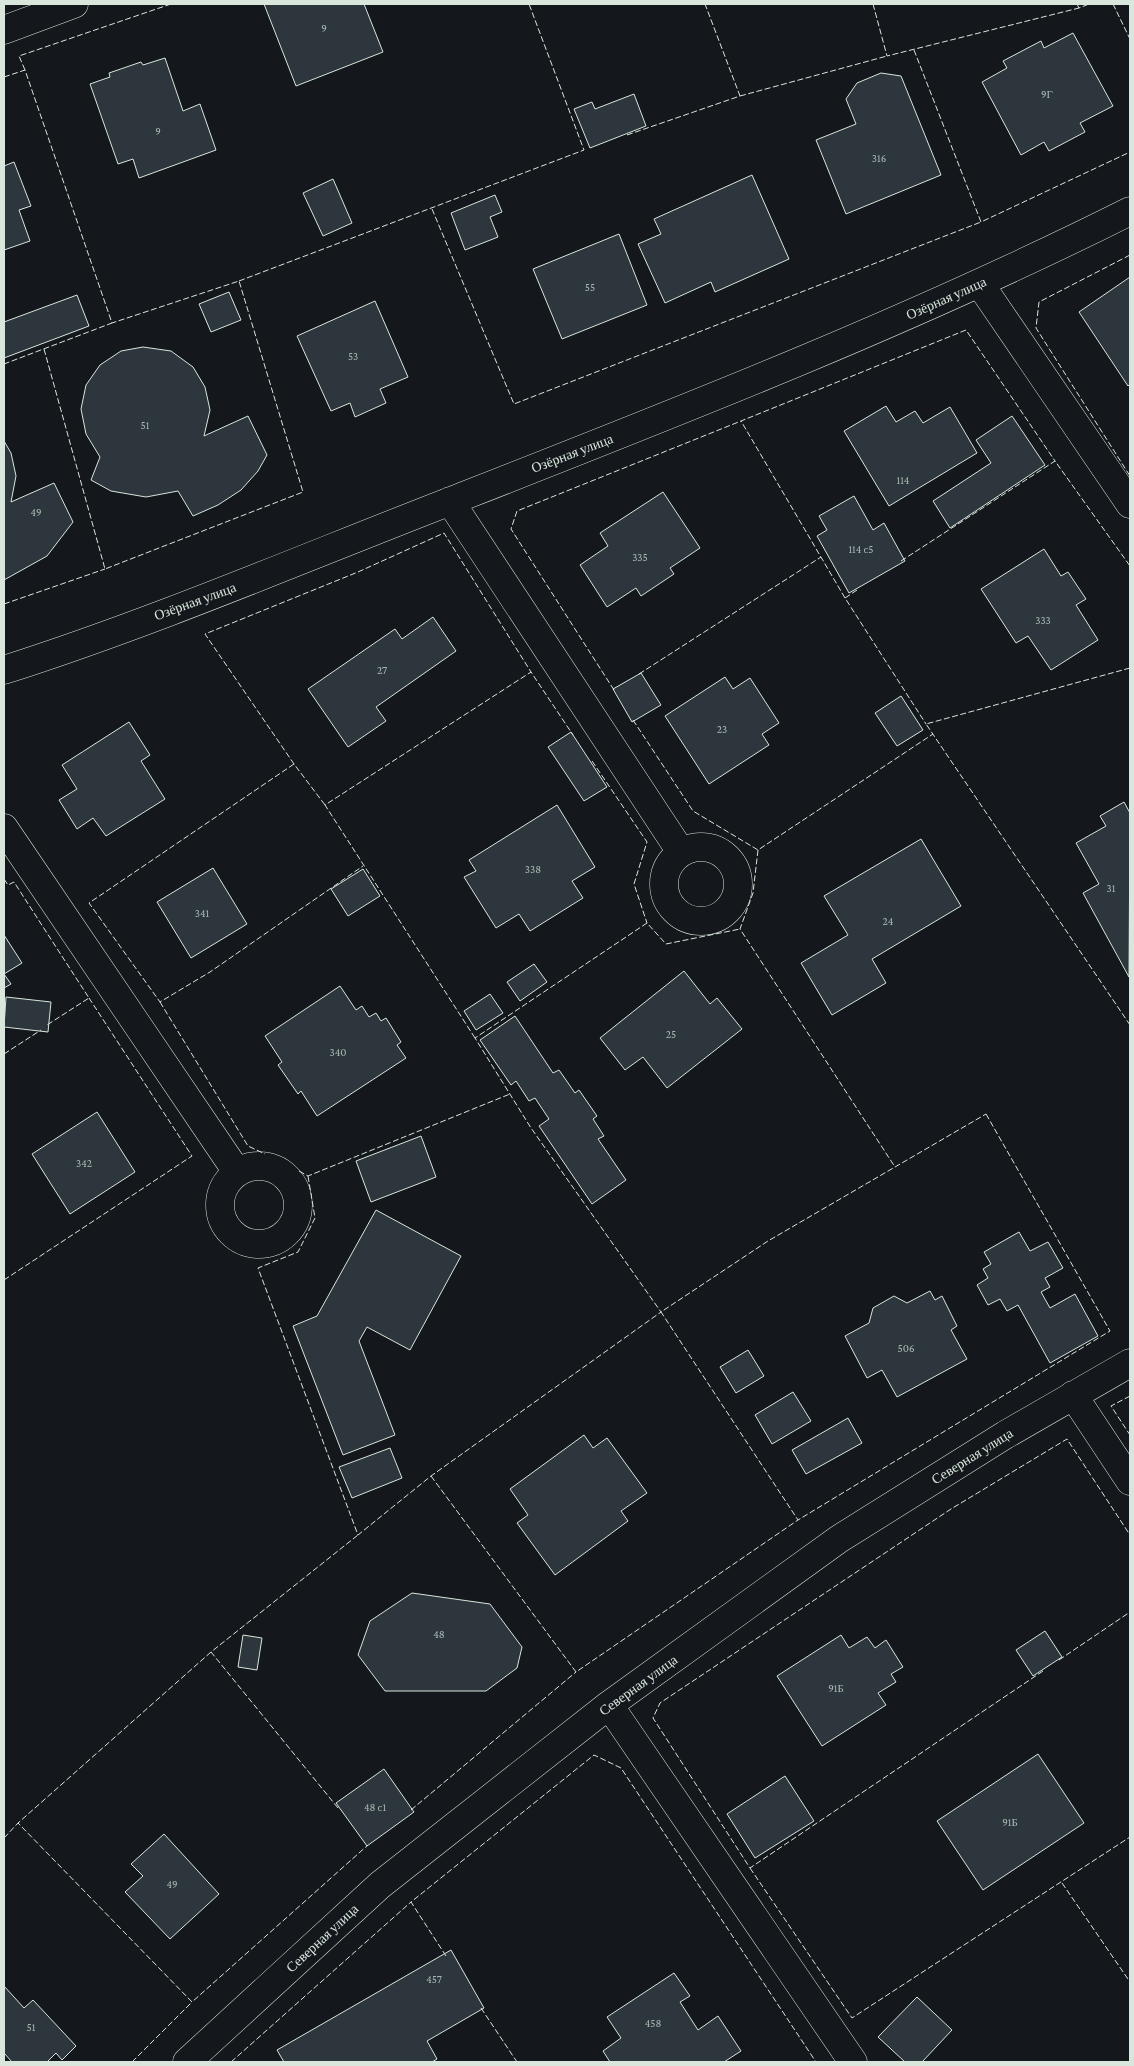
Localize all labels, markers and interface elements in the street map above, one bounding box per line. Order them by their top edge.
house number: 9 [321,22,327,34]
house number: 9Г [1041,88,1053,100]
house number: 9 [155,125,161,137]
house number: 316 [872,152,886,164]
street label: Озёрная улица [903,273,989,323]
house number: 55 [585,281,595,293]
house number: 53 [348,350,358,362]
house number: 51 [141,419,150,431]
street label: Озёрная улица [529,430,616,476]
house number: 114 [897,474,910,486]
house number: 49 [30,506,42,518]
house number: 114 с5 [848,543,874,555]
house number: 335 [632,551,648,563]
street label: Озёрная улица [152,578,239,623]
house number: 333 [1035,614,1051,626]
house number: 27 [377,664,387,676]
house number: 23 [717,723,727,735]
house number: 338 [525,863,541,875]
house number: 31 [1107,882,1116,894]
house number: 341 [195,907,210,919]
house number: 24 [883,915,894,927]
house number: 25 [666,1028,676,1040]
house number: 340 [329,1046,347,1058]
house number: 342 [76,1157,92,1169]
house number: 506 [898,1342,915,1354]
street label: Северная улица [928,1424,1016,1487]
house number: 48 [433,1628,445,1640]
street label: Северная улица [596,1651,681,1719]
house number: 91Б [828,1682,844,1694]
house number: 48 с1 [364,1801,386,1813]
house number: 91Б [1002,1816,1018,1828]
house number: 49 [166,1878,178,1890]
street label: Северная улица [283,1900,362,1975]
house number: 457 [426,1973,442,1985]
house number: 458 [645,2017,661,2029]
house number: 51 [27,2021,36,2033]

